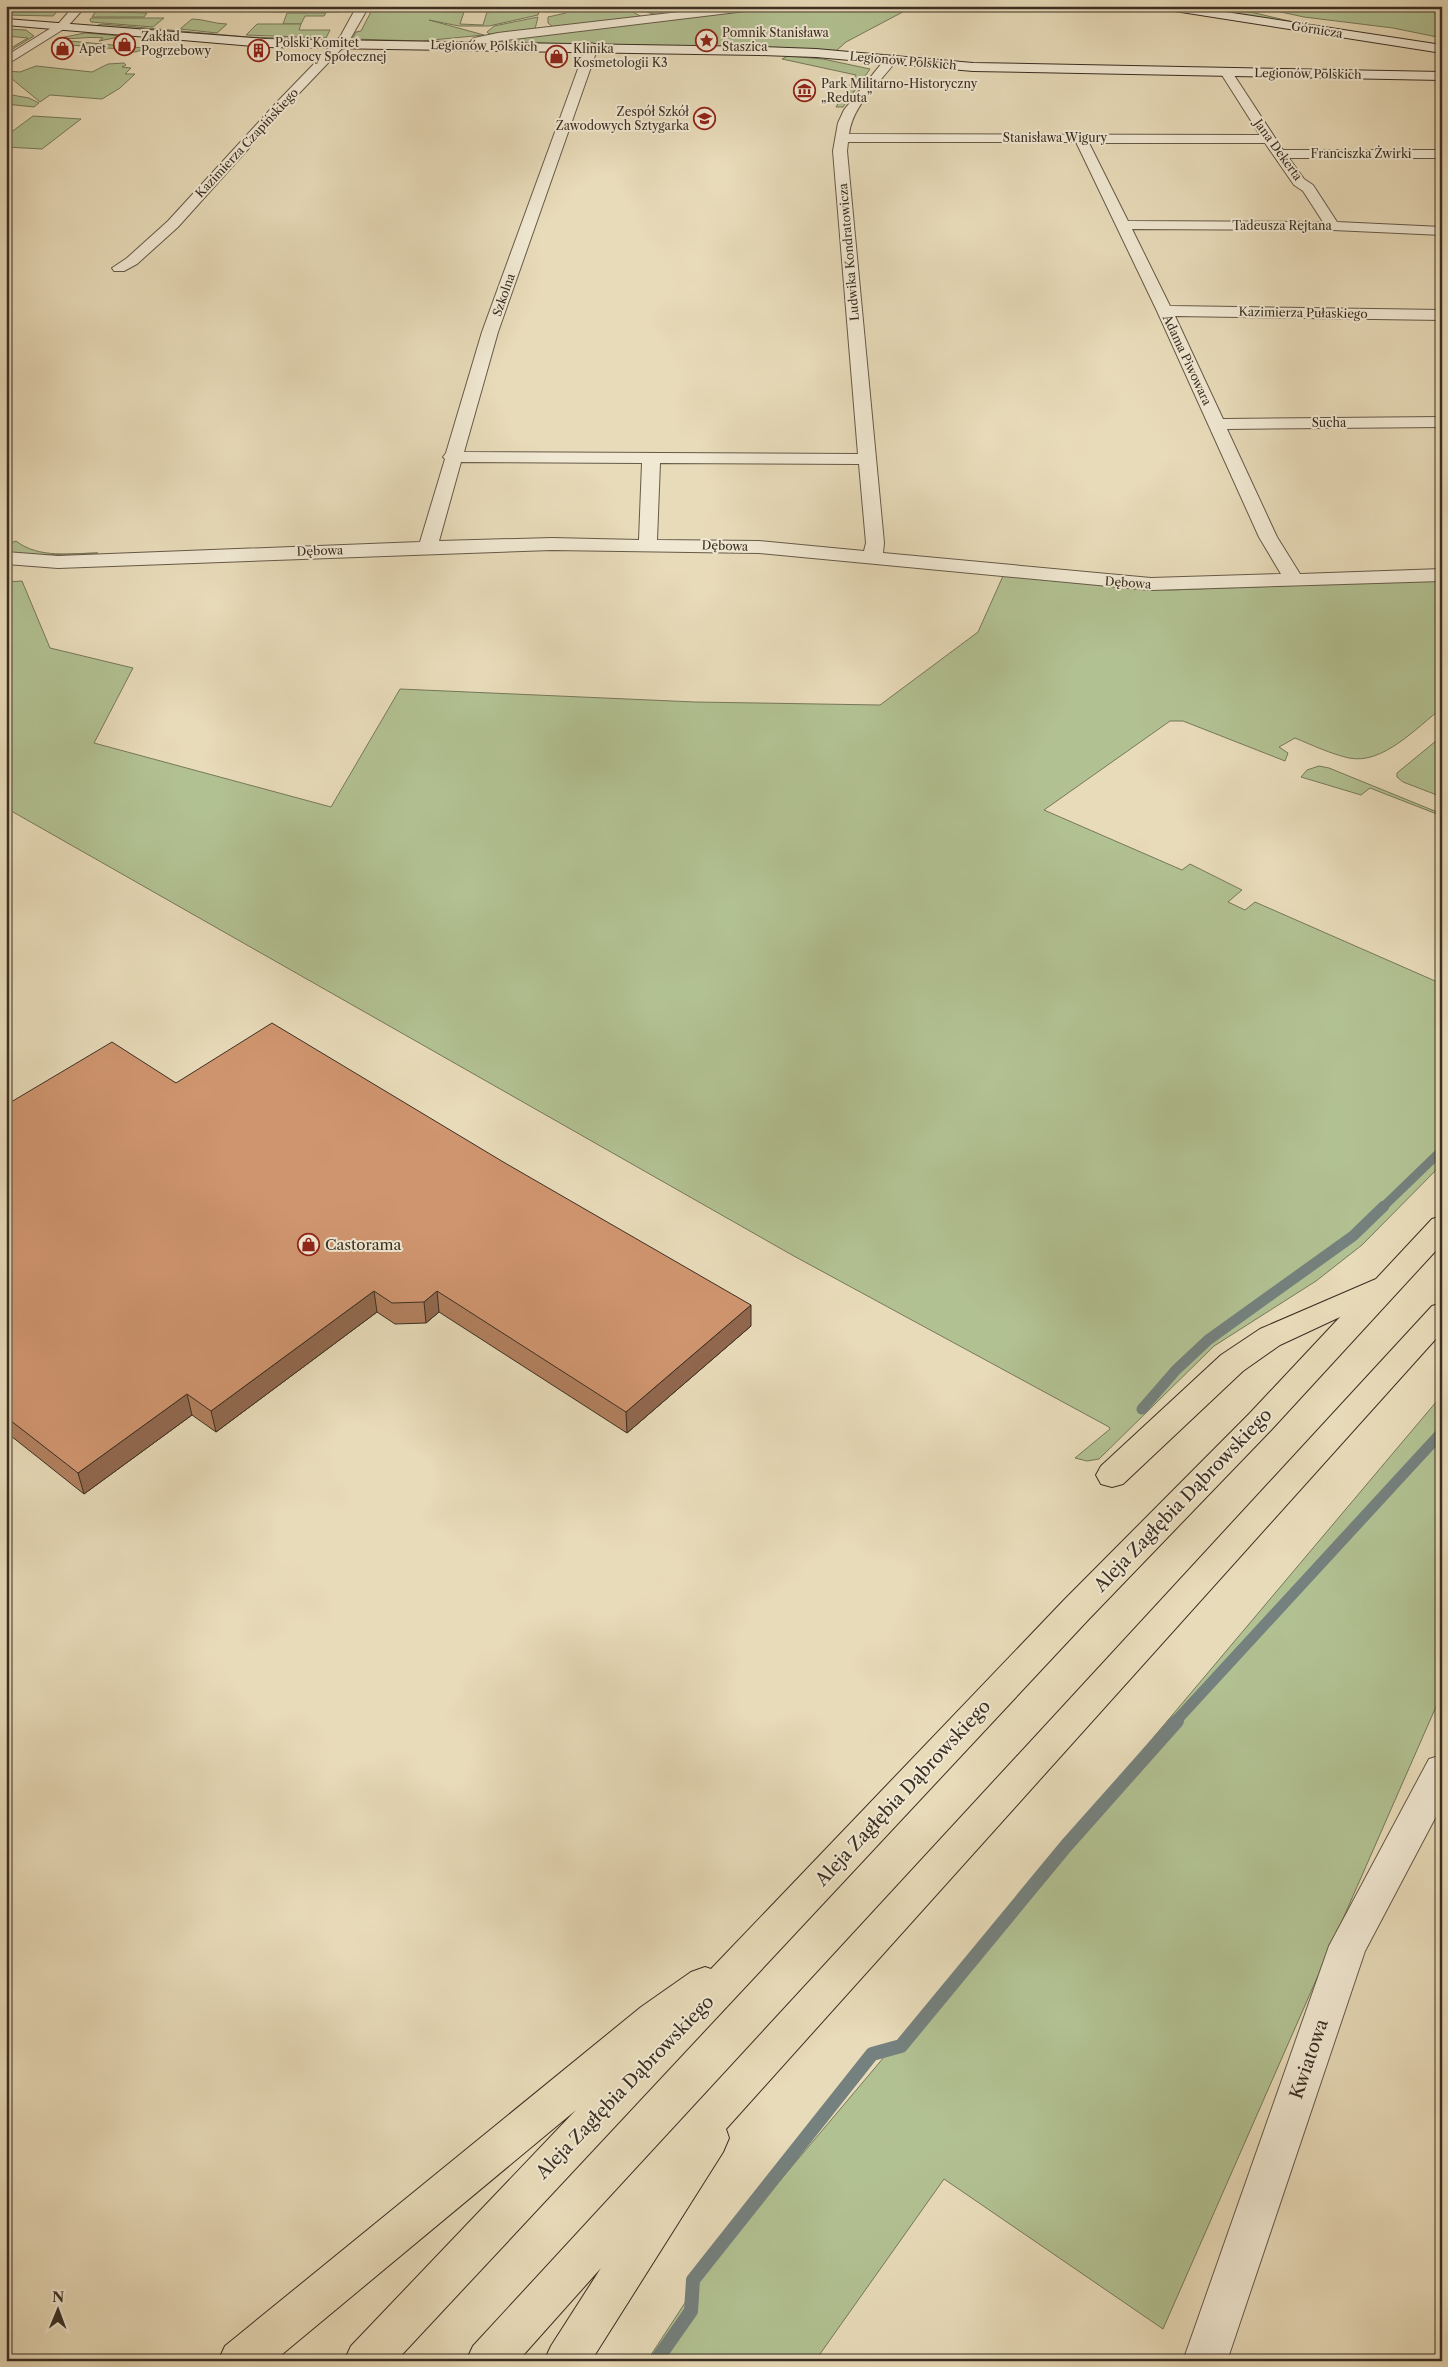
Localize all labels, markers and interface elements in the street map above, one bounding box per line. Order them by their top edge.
street label: Górnicza [1290,18,1345,41]
place label: Pomnik Stanisława Staszica [722,25,830,54]
place icon: Pomnik Stanisława Staszica [694,28,718,52]
place label: Zakład Pogrzebowy [141,29,211,58]
shop icon: Zakład Pogrzebowy [113,32,137,56]
place label: Polski Komitet Pomocy Społecznej [275,35,387,64]
shop icon: Apet [51,37,75,61]
street label: Legionów Polskich [430,37,538,54]
building icon: Polski Komitet Pomocy Społecznej [247,38,271,62]
place label: Apet [78,41,107,56]
place label: Klinika Kosmetologii K3 [573,41,668,70]
shop icon: Klinika Kosmetologii K3 [545,44,569,68]
street label: Legionów Polskich [849,48,958,73]
street label: Legionów Polskich [1254,65,1362,82]
place label: Park Militarno-Historyczny „Reduta” [821,76,978,105]
museum icon: Park Militarno-Historyczny „Reduta” [793,79,817,103]
street label: Kazimierza Czapińskiego [192,85,301,200]
place label: Zespół Szkół Zawodowych Sztygarka [556,104,690,133]
school or university icon: Zespół Szkół Zawodowych Sztygarka [693,107,717,131]
street label: Jana Dekerta [1250,114,1306,184]
street label: Stanisława Wigury [1003,130,1108,145]
street label: Franciszka Żwirki [1311,145,1412,161]
street label: Ludwika Kondratowicza [835,182,862,322]
street label: Tadeusza Rejtana [1232,218,1332,233]
street label: Szkolna [489,271,518,318]
street label: Kazimierza Pułaskiego [1238,304,1368,321]
street label: Adama Piwowara [1159,311,1215,408]
street label: Sucha [1312,415,1347,430]
street label: Dębowa [701,537,749,554]
street label: Dębowa [296,542,344,559]
street label: Dębowa [1104,573,1152,592]
shop icon: Castorama [297,1233,321,1257]
place label: Castorama [325,1235,402,1254]
street label: Aleja Zagłębia Dąbrowskiego [1089,1404,1277,1597]
street label: Aleja Zagłębia Dąbrowskiego [810,1695,995,1891]
street label: Aleja Zagłębia Dąbrowskiego [531,1991,719,2184]
street label: Kwiatowa [1285,2016,1333,2102]
north arrow [32,2284,82,2334]
text: N [52,2288,64,2306]

